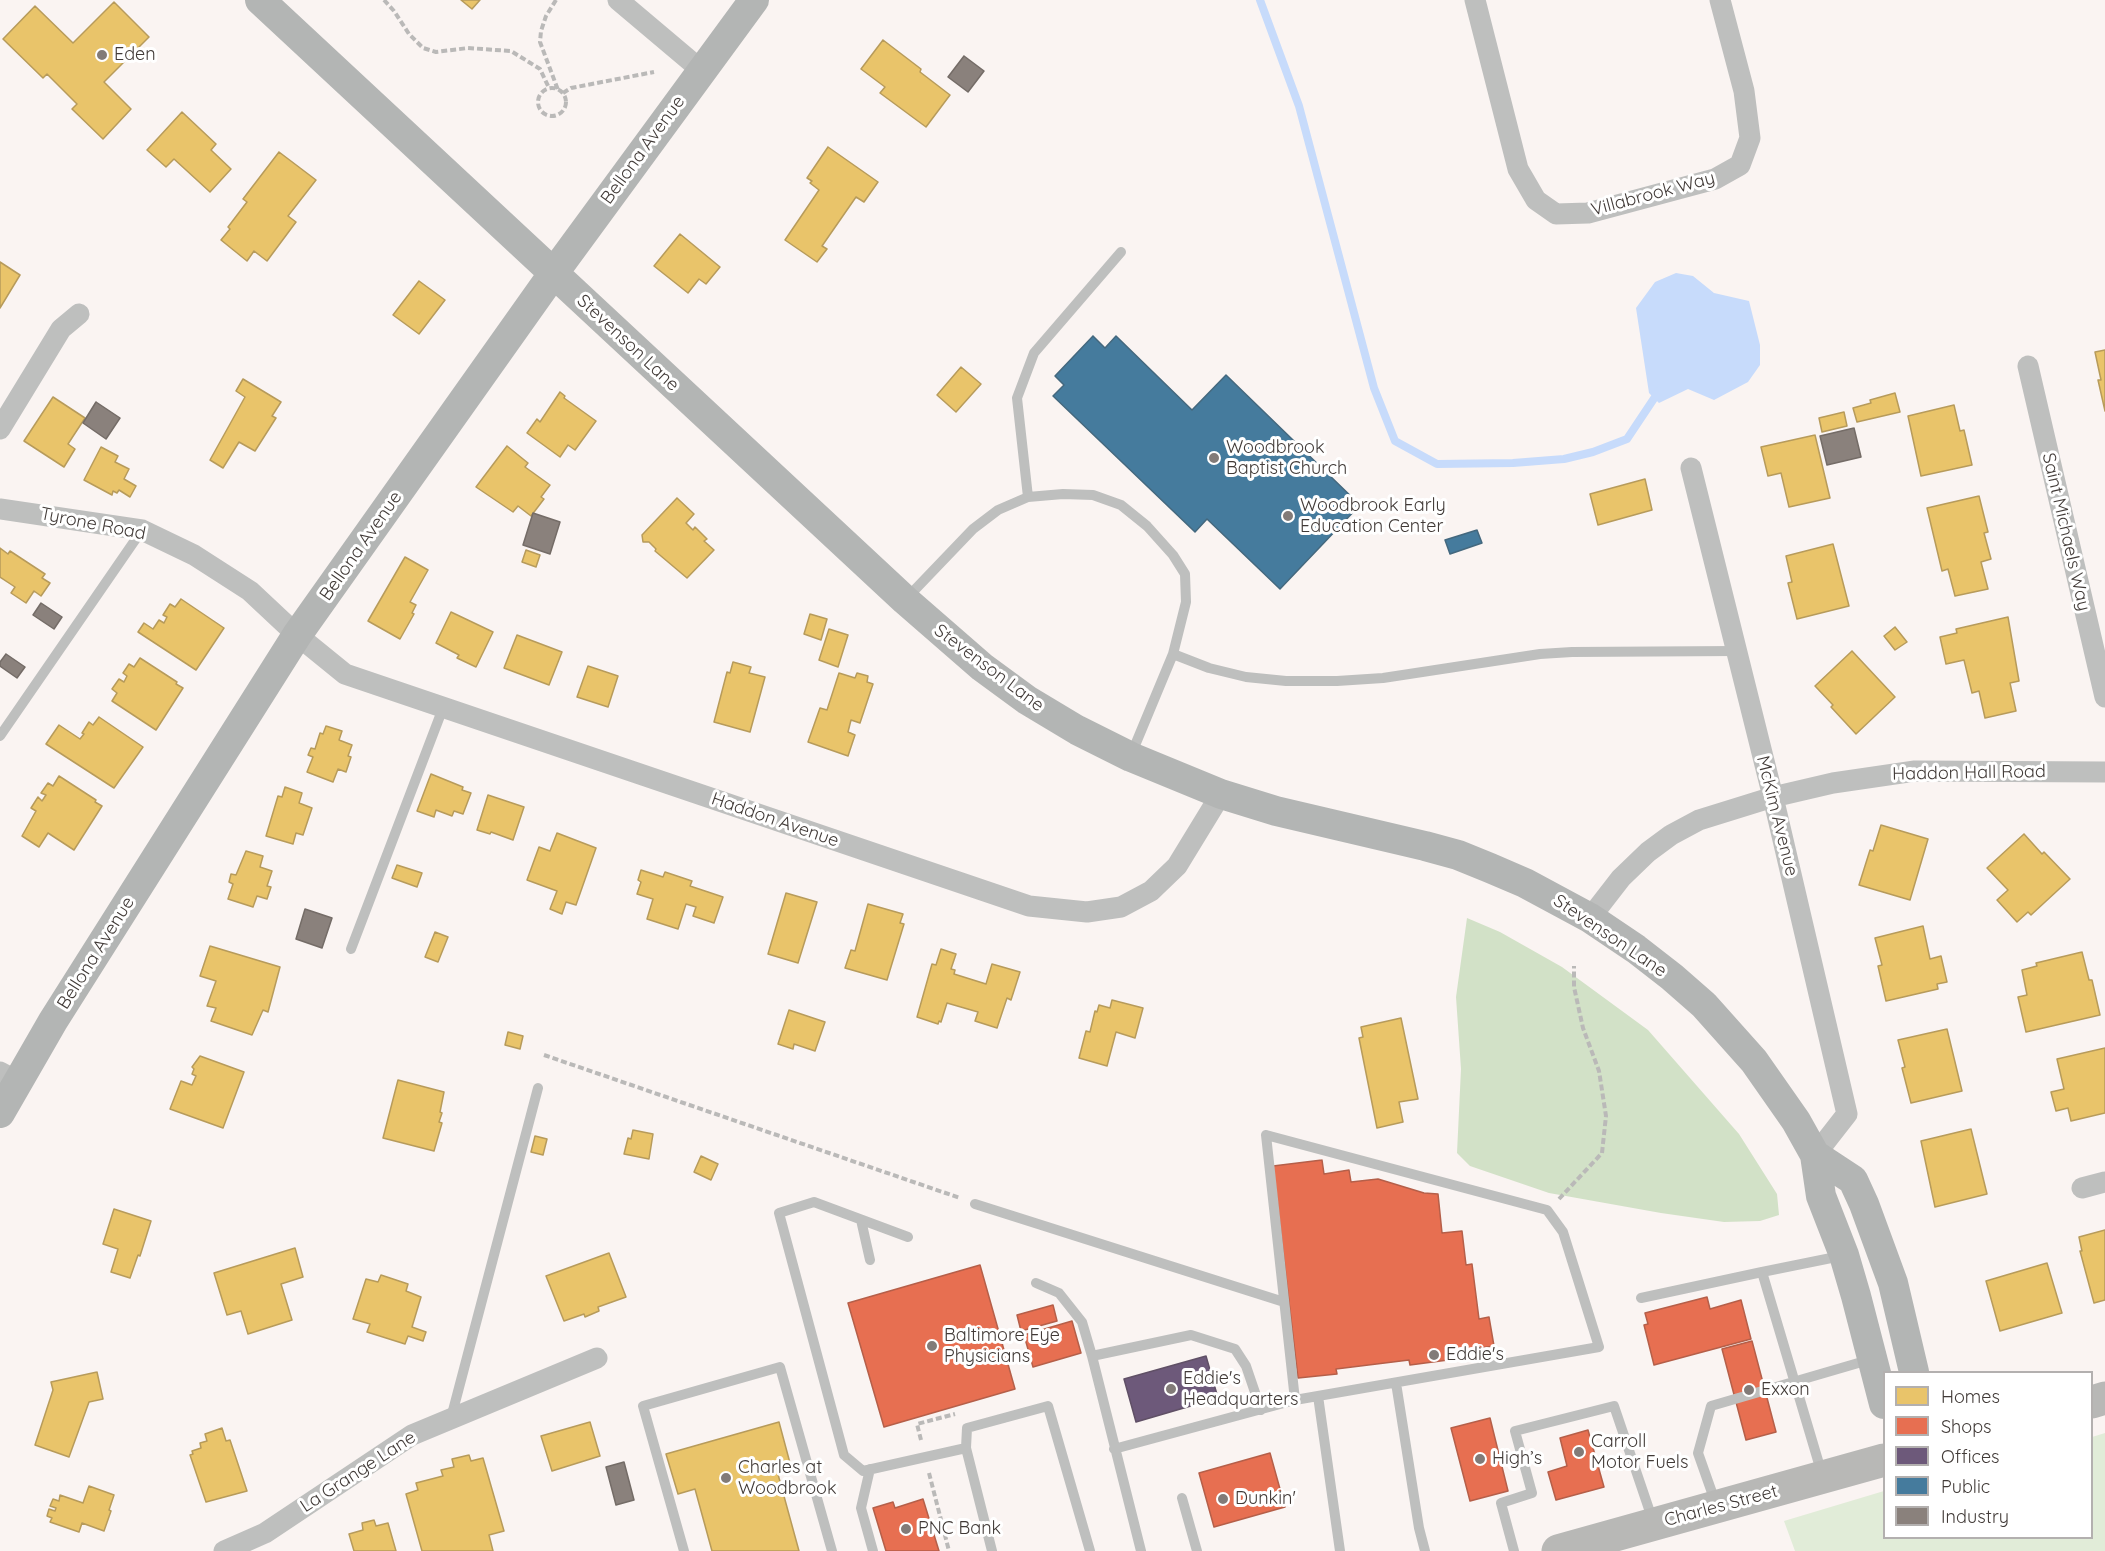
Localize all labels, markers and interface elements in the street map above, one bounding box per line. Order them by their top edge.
place label: Eden [114,44,156,66]
marker: Eden [95,48,109,62]
street label: Bellona Avenue [596,92,690,208]
street label: Villabrook Way [1589,167,1717,221]
street label: Stevenson Lane [572,290,684,396]
place label: Woodbrook Baptist Church [1226,437,1347,480]
marker: Woodbrook Baptist Church [1207,451,1221,465]
street label: Saint Michaels Way [2037,451,2095,613]
street label: Bellona Avenue [315,487,407,605]
place label: Woodbrook Early Education Center [1300,495,1446,538]
street label: Tyrone Road [38,503,148,545]
marker: Woodbrook Early Education Center [1281,509,1295,523]
street label: Stevenson Lane [930,620,1048,716]
street label: McKim Avenue [1752,754,1802,878]
street label: Haddon Hall Road [1892,761,2046,785]
street label: Haddon Avenue [708,788,842,852]
street label: Stevenson Lane [1549,890,1671,982]
street label: Bellona Avenue [53,893,139,1013]
place label: Baltimore Eye Physicians [944,1325,1060,1368]
marker: Baltimore Eye Physicians [925,1339,939,1353]
place label: Eddie's [1446,1344,1504,1366]
marker: Eddie's [1427,1348,1441,1362]
place label: Eddie's Headquarters [1183,1368,1299,1410]
legend [1883,1371,2093,1539]
place label: Exxon [1761,1379,1810,1401]
marker: Eddie's Headquarters [1164,1382,1178,1396]
marker: Exxon [1742,1383,1756,1397]
text: Homes [1941,1385,2000,1408]
text: Shops [1941,1415,1992,1438]
street label: La Grange Lane [296,1427,420,1517]
place label: Carroll Motor Fuels [1591,1431,1688,1474]
marker: Carroll Motor Fuels [1572,1445,1586,1459]
text: Offices [1941,1445,2000,1468]
place label: High’s [1492,1448,1542,1470]
marker: High’s [1473,1452,1487,1466]
place label: Charles at Woodbrook [738,1457,837,1500]
marker: Charles at Woodbrook [719,1471,733,1485]
text: Public [1941,1475,1990,1498]
street label: Charles Street [1662,1480,1780,1532]
place label: Dunkin' [1235,1488,1296,1510]
marker: Dunkin' [1216,1492,1230,1506]
text: Industry [1941,1505,2009,1528]
place label: PNC Bank [918,1518,1001,1540]
marker: PNC Bank [899,1522,913,1536]

